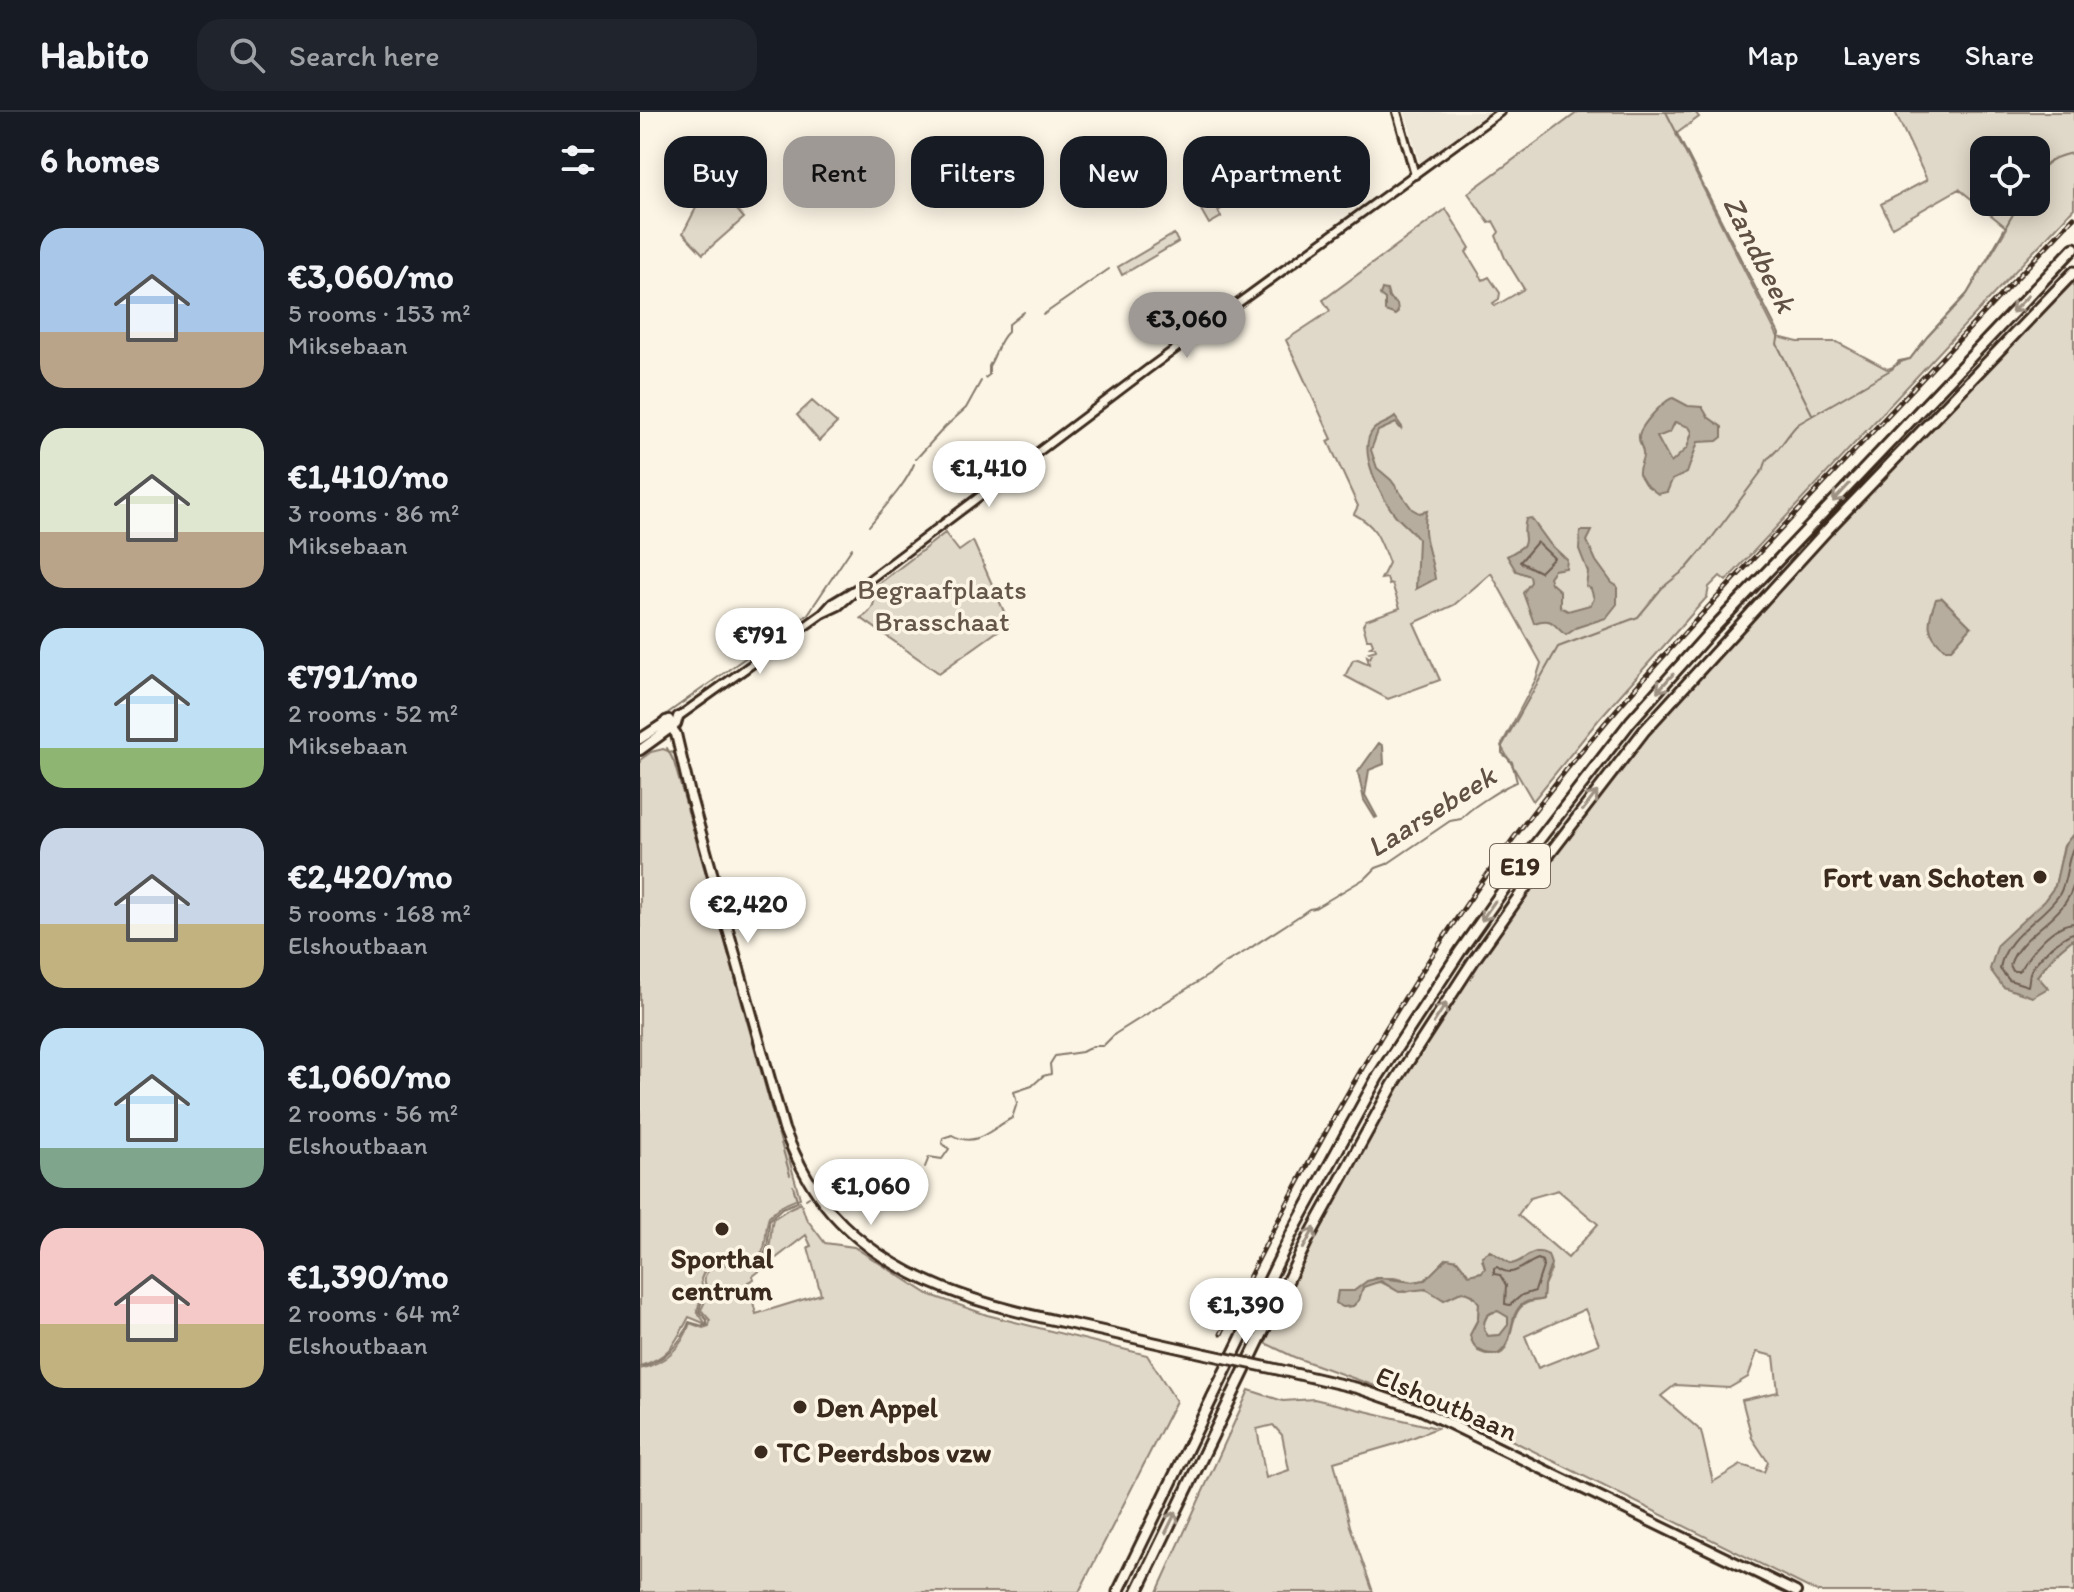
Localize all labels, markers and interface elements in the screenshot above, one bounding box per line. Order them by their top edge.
search box [197,19,757,91]
text: Habito [40,32,149,78]
icon: search [225,33,269,77]
text: Search here [289,37,440,74]
text: Map [1747,38,1799,72]
text: Layers [1843,38,1921,72]
text: Share [1965,38,2034,72]
chip: Buy [664,136,767,208]
chip: Rent [783,136,895,208]
chip: Filters [911,136,1044,208]
chip: New [1060,136,1167,208]
chip: Apartment [1183,136,1370,208]
map controls [1970,136,2050,216]
button: locate [1970,136,2050,216]
icon: filters [556,138,600,182]
text: 6 homes [40,140,160,181]
water label: Zandbeek [1715,190,1806,320]
text: €3,060/mo [288,256,454,297]
icon: home [104,260,200,356]
pin: €3,060 [1122,292,1252,360]
one-way arrow [2011,294,2030,314]
text: 5 rooms · 153 m² [288,297,471,329]
text: €3,060 [1147,302,1227,334]
text: Miksebaan [288,329,408,361]
pin: €1,410 [924,441,1054,509]
text: €1,410 [951,451,1027,483]
text: €1,410/mo [288,456,449,497]
icon: home [104,460,200,556]
one-way arrow [1832,483,1851,503]
text: 3 rooms · 86 m² [288,497,459,529]
text: Miksebaan [288,529,408,561]
park label: Begraafplaats Brasschaat [857,572,1027,638]
pin: €791 [713,608,807,676]
text: €791 [733,618,787,650]
text: €791/mo [288,656,418,697]
icon: home [104,660,200,756]
one-way arrow [1656,673,1674,693]
text: 2 rooms · 52 m² [288,697,458,729]
text: Miksebaan [288,729,408,761]
water label: Laarsebeek [1360,756,1504,865]
one-way arrow [1581,791,1599,812]
road number: E19 [1490,844,1550,888]
text: €2,420/mo [288,856,453,897]
icon: home [104,860,200,956]
place label: Fort van Schoten [1823,860,2024,894]
marker: Fort van Schoten [2031,868,2049,886]
pin: €2,420 [683,877,813,945]
text: €2,420 [708,887,788,919]
text: 5 rooms · 168 m² [288,897,471,929]
one-way arrow [1480,900,1497,921]
text: Elshoutbaan [288,929,428,961]
one-way arrow [1432,1002,1448,1025]
text: €1,060/mo [288,1056,451,1097]
icon: home [104,1060,200,1156]
text: 2 rooms · 56 m² [288,1097,458,1129]
text: Elshoutbaan [288,1129,428,1161]
pin: €1,060 [806,1159,936,1227]
text: €1,060 [832,1169,910,1201]
marker: Sporthal centrum [713,1220,731,1238]
one-way arrow [1302,1226,1318,1250]
place label: Sporthal centrum [671,1241,773,1307]
text: €1,390/mo [288,1256,449,1297]
icon: home [104,1260,200,1356]
pin: €1,390 [1181,1278,1311,1346]
text: €1,390 [1208,1288,1284,1320]
text: 2 rooms · 64 m² [288,1297,460,1329]
text: Elshoutbaan [288,1329,428,1361]
street label: Elshoutbaan [1371,1358,1523,1448]
place label: Den Appel [816,1390,938,1424]
marker: Den Appel [791,1398,809,1416]
place label: TC Peerdsbos vzw [776,1435,991,1469]
marker: TC Peerdsbos vzw [752,1443,770,1461]
one-way arrow [1164,1510,1179,1534]

